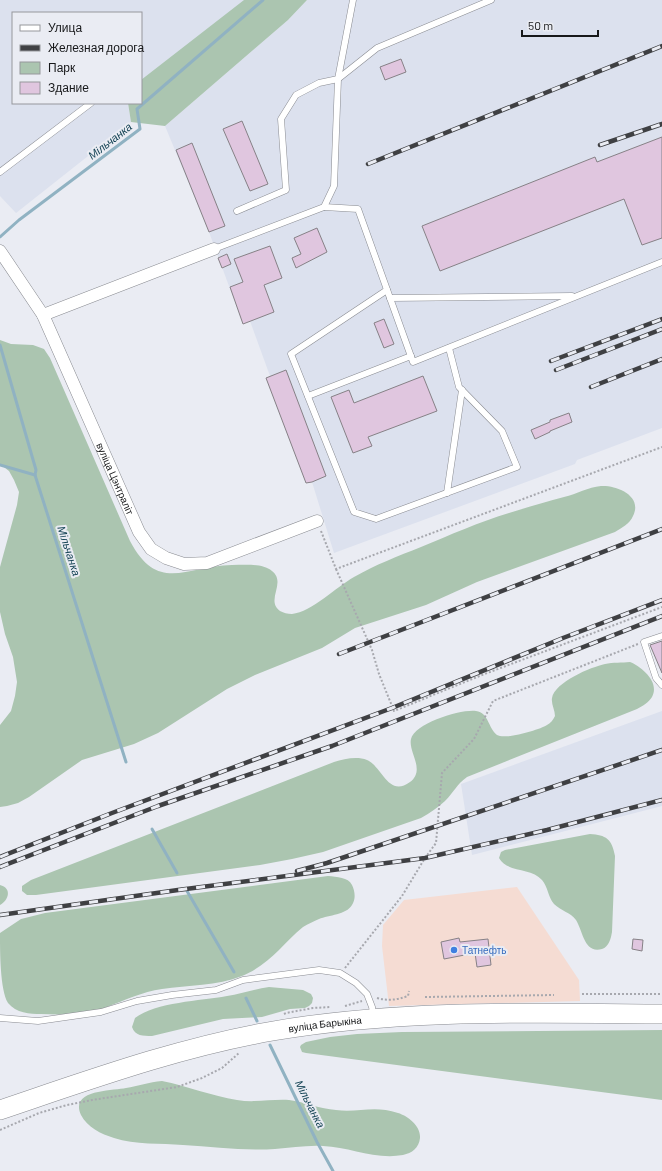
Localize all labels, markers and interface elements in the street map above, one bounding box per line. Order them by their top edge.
legend [12,12,142,104]
scale bar [522,12,598,38]
text: 50 m [528,18,553,32]
text: Улица [48,20,82,35]
text: Железная дорога [48,40,144,55]
text: Парк [48,60,76,75]
text: Здание [48,80,89,95]
water label: Мільчанка [85,120,134,162]
street label: вуліца Цэнтраліт [94,441,137,517]
water label: Мільчанка [55,524,84,577]
place label: Татнефть [462,944,506,956]
marker: Татнефть [449,945,459,955]
street label: вуліца Барыкіна [287,1014,363,1034]
water label: Мільчанка [293,1078,328,1130]

